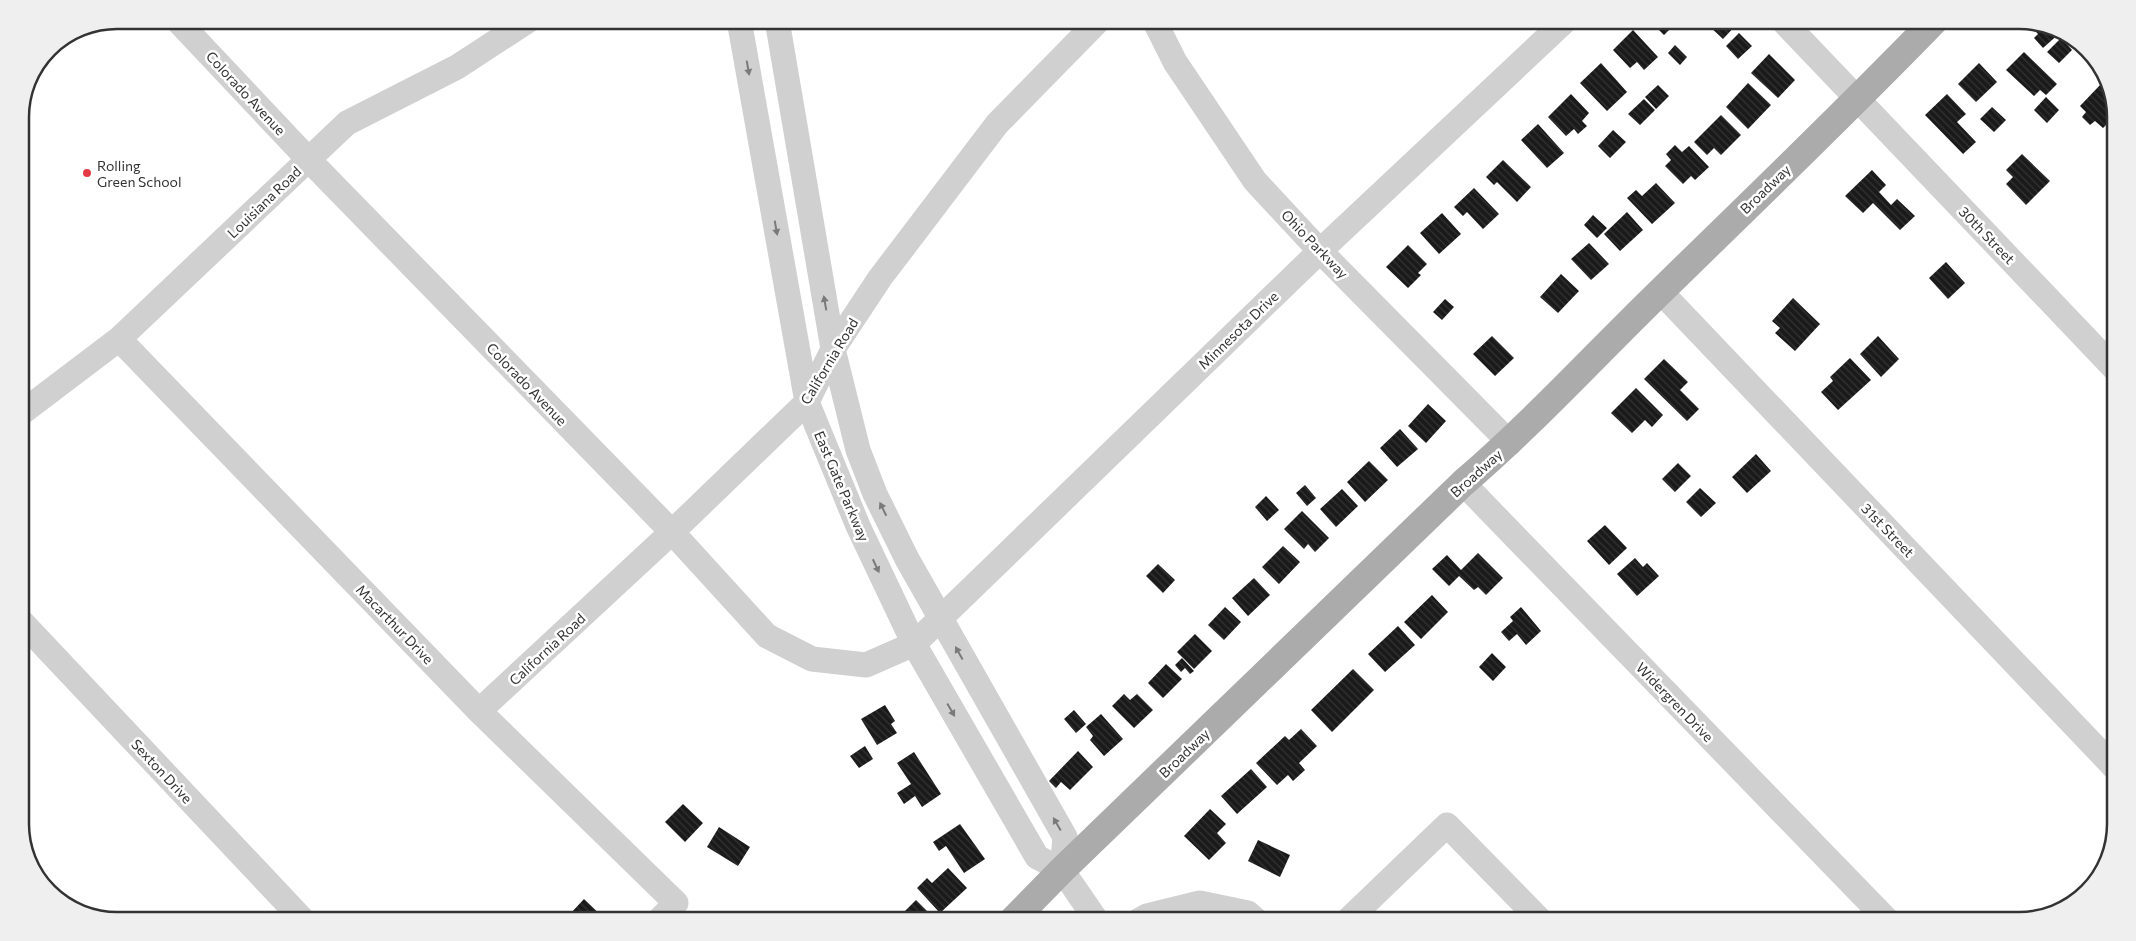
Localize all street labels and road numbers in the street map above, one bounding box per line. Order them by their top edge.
street label: Colorado Avenue [203,48,289,138]
street label: Broadway [1736,161,1794,217]
street label: Louisiana Road [224,163,304,241]
street label: 30th Street [1955,203,2019,267]
street label: Ohio Parkway [1278,206,1352,282]
street label: Minnesota Drive [1194,288,1282,372]
street label: California Road [797,315,861,407]
street label: Colorado Avenue [483,339,571,429]
street label: East Gate Parkway [811,428,873,544]
street label: Broadway [1447,445,1505,501]
street label: 31st Street [1858,500,1918,561]
street label: Macarthur Drive [353,581,437,667]
street label: California Road [506,610,588,688]
street label: Widergren Drive [1633,659,1717,745]
street label: Broadway [1155,725,1213,781]
street label: Sexton Drive [128,735,196,807]

